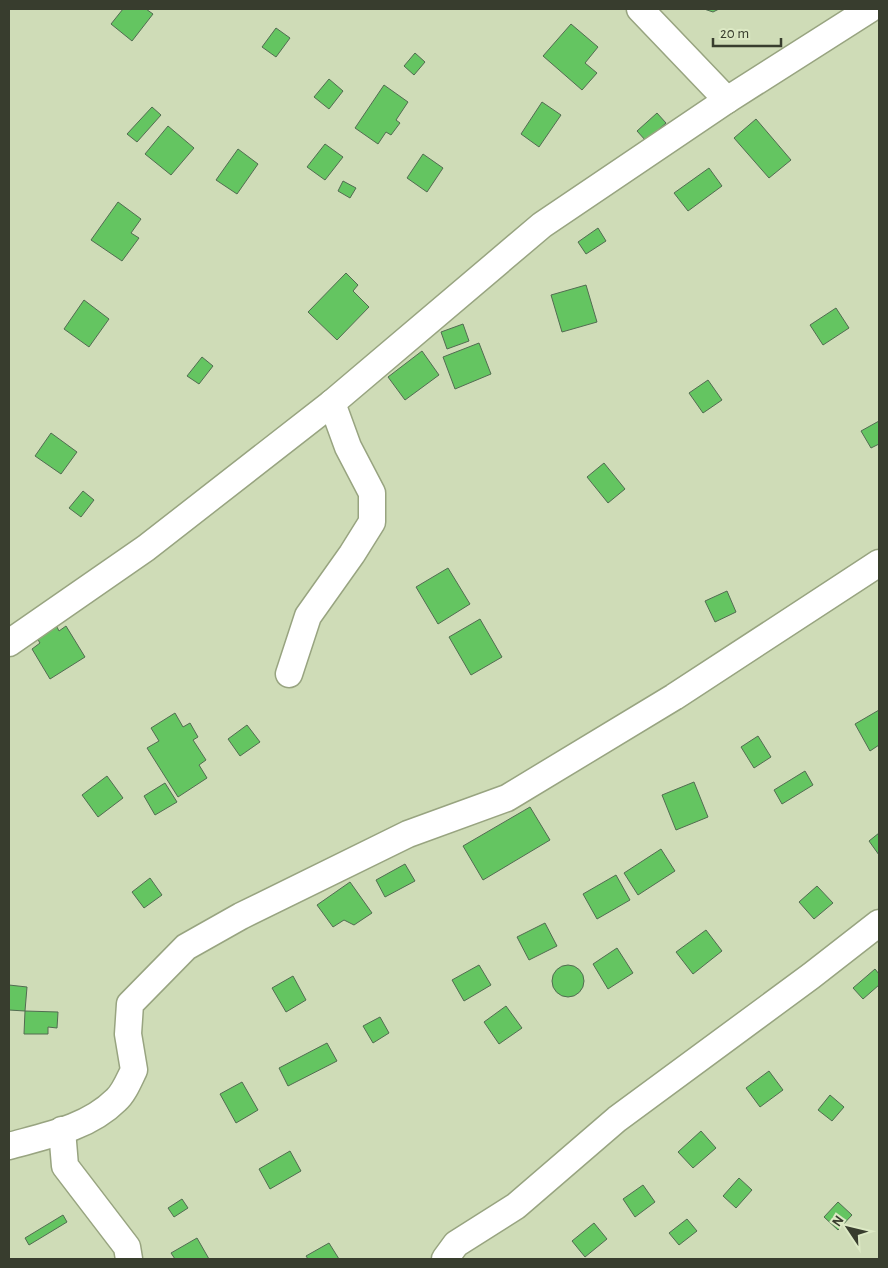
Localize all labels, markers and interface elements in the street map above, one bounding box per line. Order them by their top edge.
scale bar [713,15,780,47]
text: 20 m [720,26,749,41]
north arrow [823,1203,873,1253]
text: N [830,1213,847,1229]

